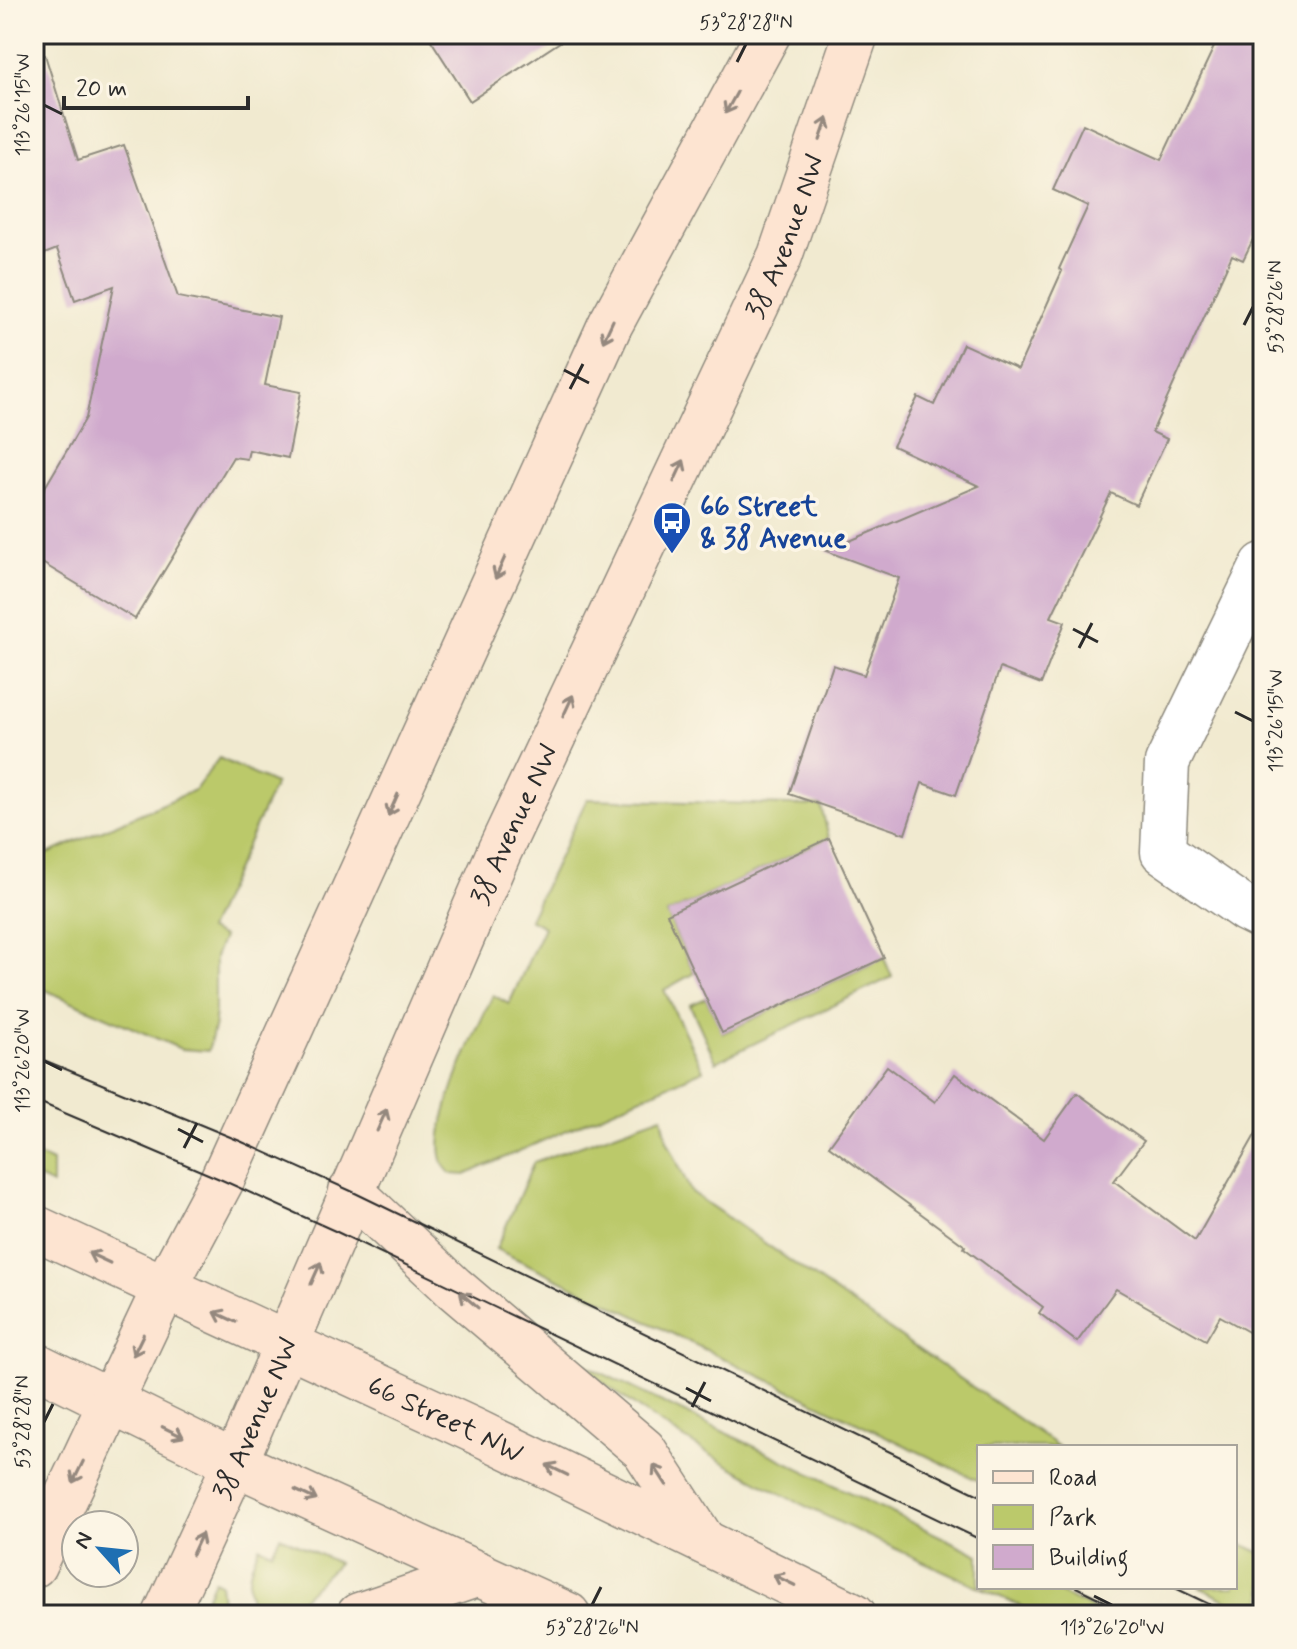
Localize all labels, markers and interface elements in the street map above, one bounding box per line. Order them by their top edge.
text: 53°28'28"N [699,10,793,37]
text: 113°26'15"W [10,54,37,156]
scale bar [64,60,248,110]
text: 20 m [76,74,127,105]
one-way arrow [723,90,739,114]
one-way arrow [817,116,832,141]
street label: 38 Avenue NW [737,150,834,325]
text: 53°28'26"N [1263,260,1290,354]
one-way arrow [600,319,615,343]
one-way arrow [672,459,687,483]
place label: 66 Street & 38 Avenue [700,489,847,558]
bus stop icon: 66 Street & 38 Avenue [651,500,693,555]
one-way arrow [492,556,507,580]
text: 113°26'15"W [1263,670,1290,772]
one-way arrow [561,694,576,718]
street label: 38 Avenue NW [462,739,568,911]
one-way arrow [384,792,399,816]
text: 113°26'20"W [10,1009,37,1113]
one-way arrow [376,1108,391,1132]
one-way arrow [88,1250,112,1265]
one-way arrow [309,1261,324,1285]
one-way arrow [459,1292,480,1310]
one-way arrow [213,1308,237,1323]
one-way arrow [129,1332,145,1356]
street label: 38 Avenue NW [205,1333,308,1506]
street label: 66 Street NW [361,1368,529,1473]
text: 53°28'28"N [10,1375,37,1469]
one-way arrow [160,1425,184,1440]
legend [977,1445,1237,1589]
one-way arrow [70,1460,85,1483]
one-way arrow [545,1462,569,1477]
text: Road [1049,1463,1097,1494]
one-way arrow [652,1464,668,1487]
one-way arrow [294,1488,318,1503]
text: Park [1049,1503,1097,1534]
north arrow [60,1509,140,1589]
text: N [68,1528,100,1554]
one-way arrow [191,1532,206,1557]
text: Building [1049,1543,1129,1577]
one-way arrow [772,1572,796,1588]
text: 53°28'26"N [545,1615,639,1642]
text: 113°26'20"W [1060,1615,1164,1642]

